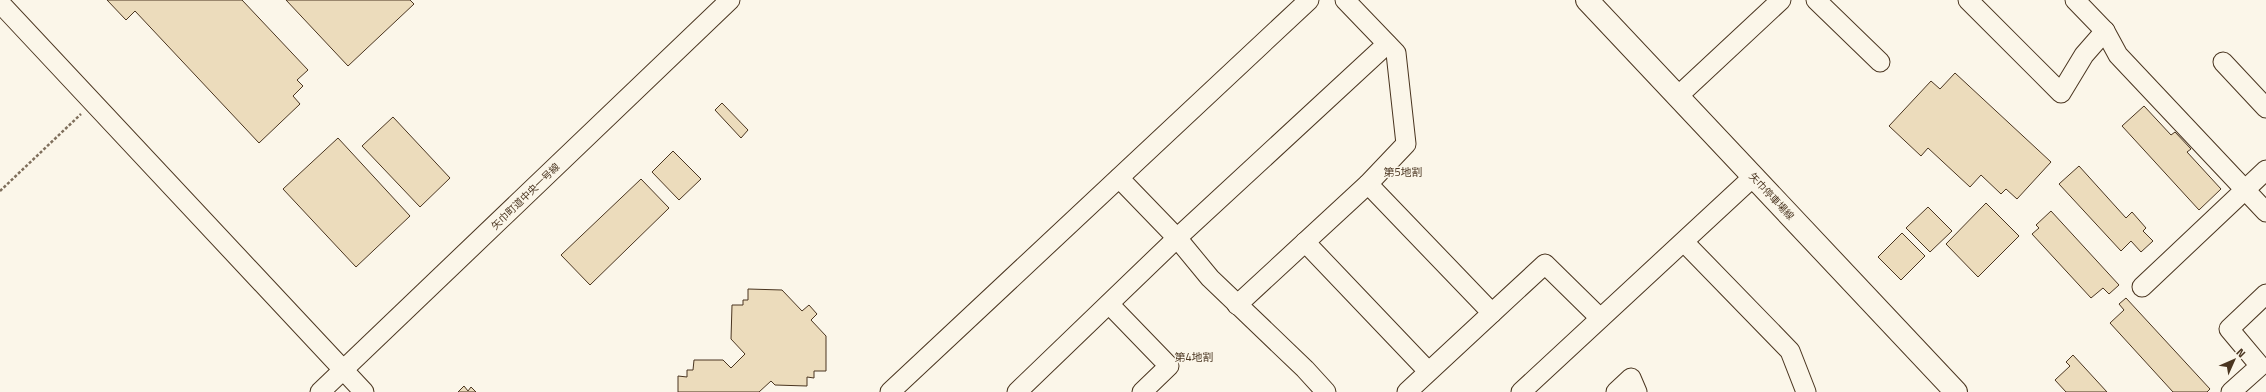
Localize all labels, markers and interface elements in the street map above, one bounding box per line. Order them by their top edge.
street label: 矢巾町道中央一号線 [488,160,563,233]
district label: 第5地割 [1383,164,1423,180]
street label: 矢巾停車場線 [1746,169,1798,223]
north arrow [2214,340,2254,380]
text: N [2233,345,2249,361]
district label: 第4地割 [1174,349,1214,365]

